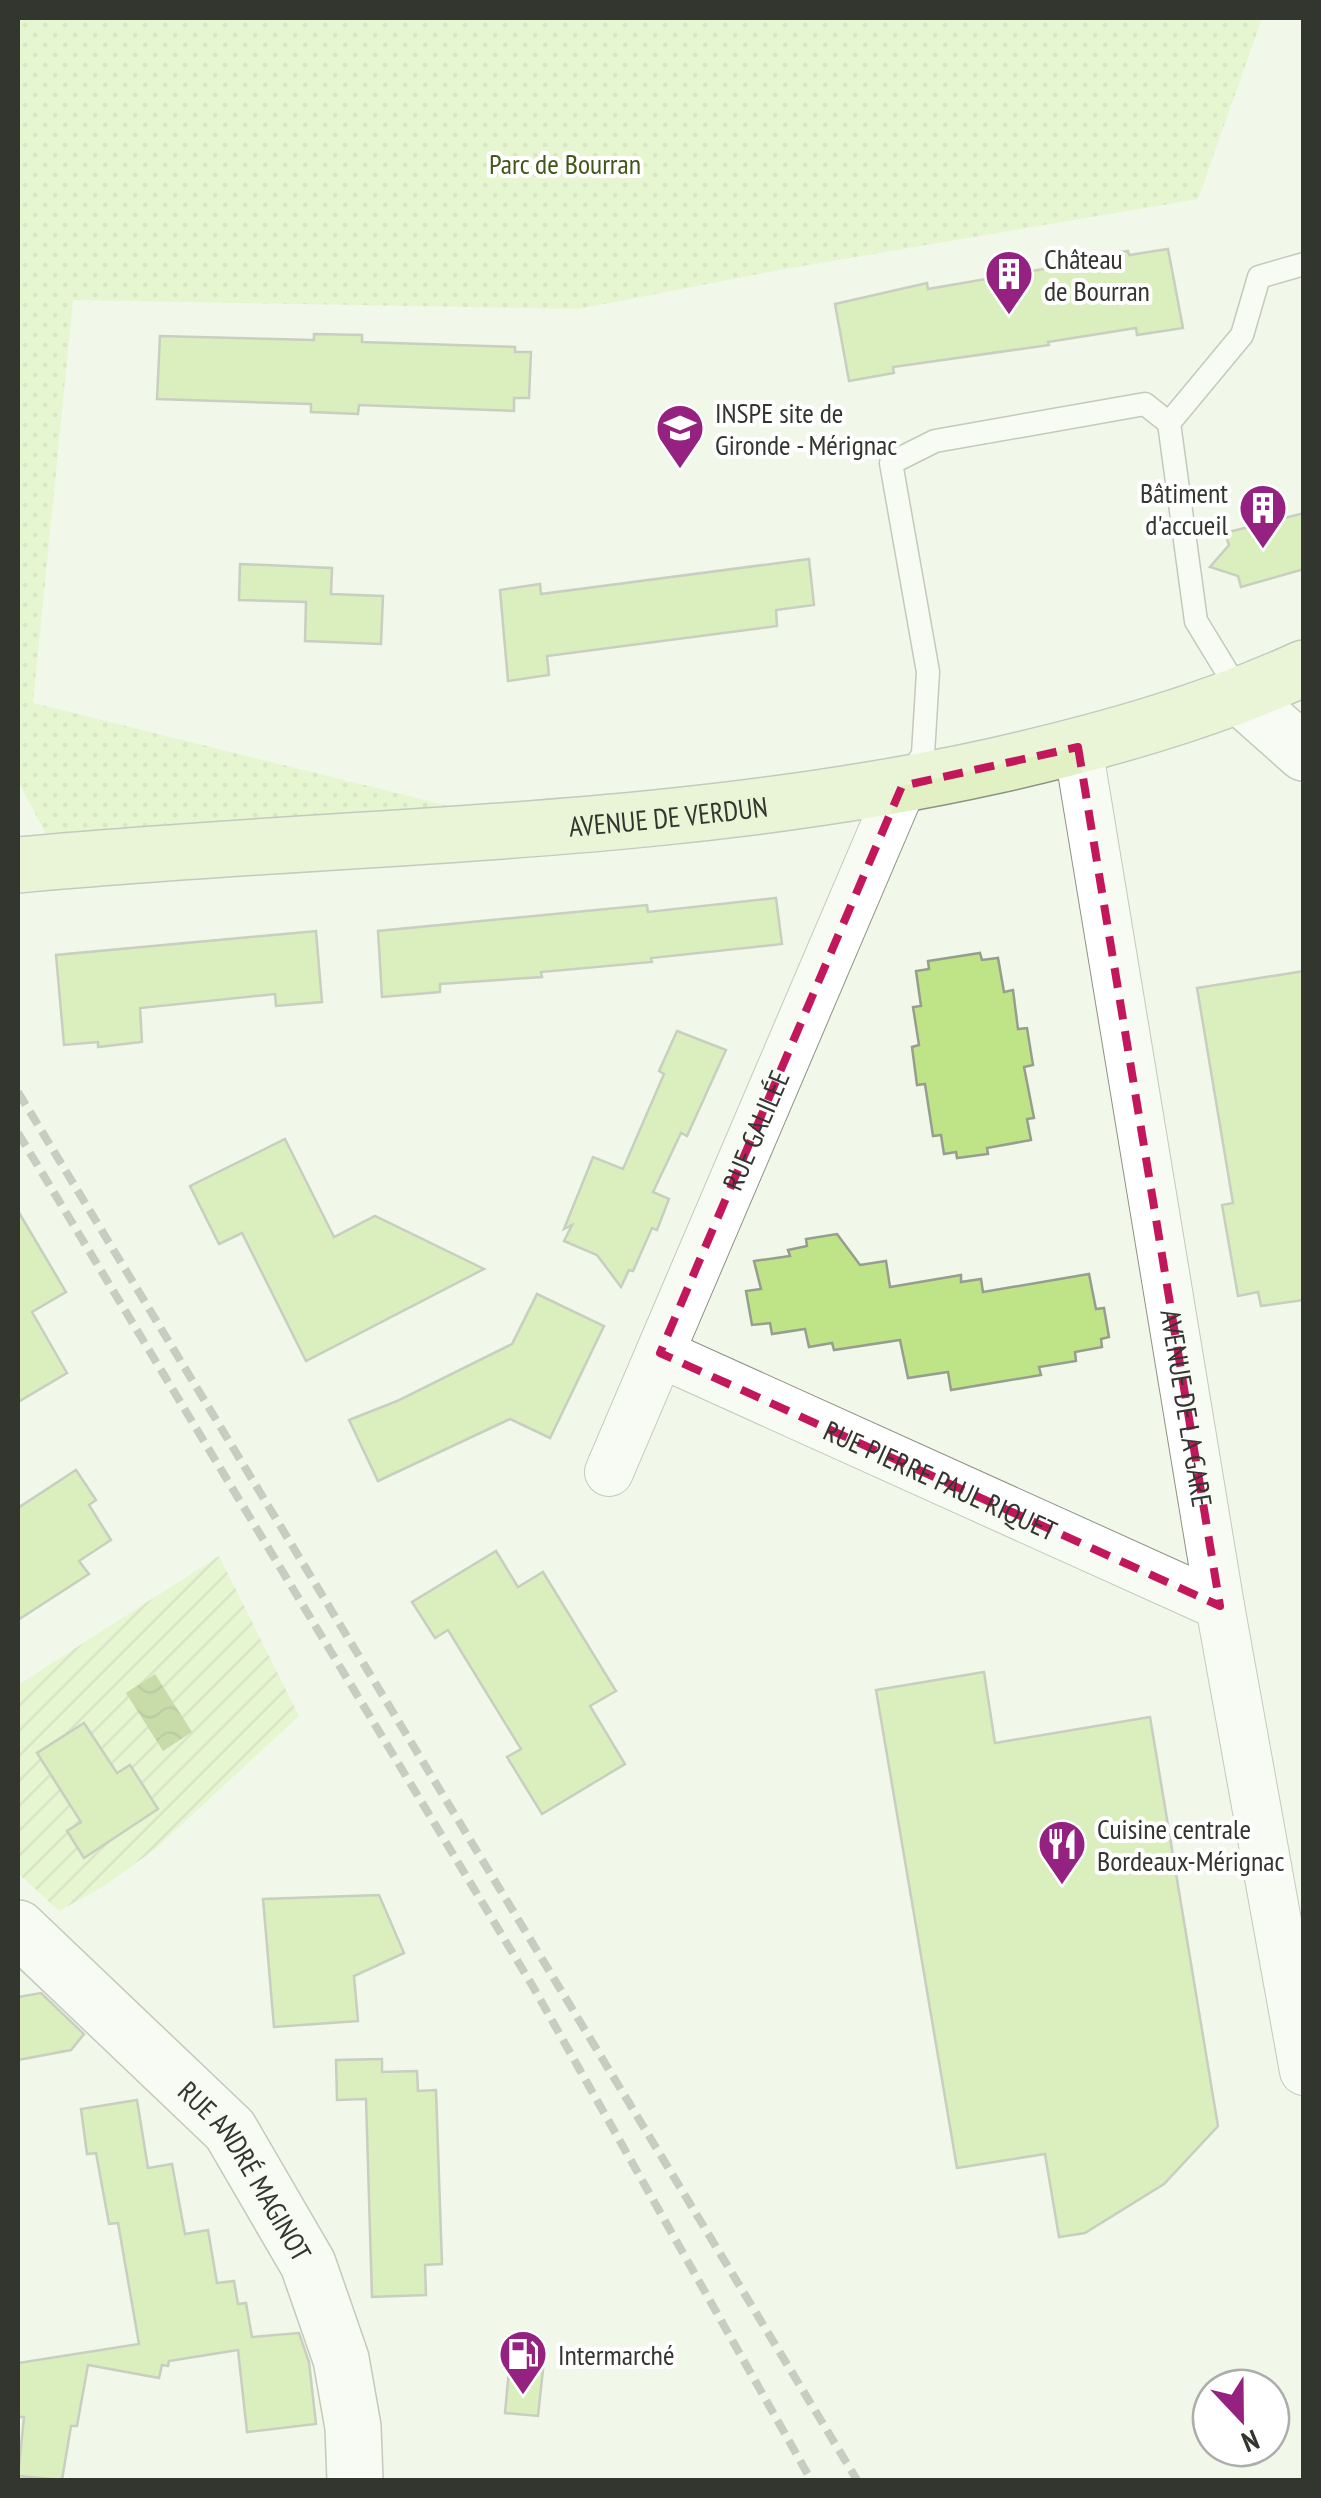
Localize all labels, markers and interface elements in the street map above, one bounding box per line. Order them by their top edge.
park label: Parc de Bourran [489,145,641,182]
place label: Château de Bourran [1044,240,1150,309]
building icon: Château de Bourran [983,248,1035,316]
place label: INSPE site de Gironde - Mérignac [715,394,897,463]
school or university icon: INSPE site de Gironde - Mérignac [654,402,706,470]
place label: Bâtiment d'accueil [1140,474,1228,543]
building icon: Bâtiment d'accueil [1237,482,1289,550]
street label: AVENUE DE VERDUN [567,787,770,844]
street label: RUE GALILÉE [713,1064,797,1195]
street label: AVENUE DE LA GARE [1153,1306,1222,1510]
street label: RUE PIERRE PAUL RIQUET [818,1411,1064,1549]
place label: Cuisine centrale Bordeaux-Mérignac [1097,1810,1284,1879]
restaurant icon: Cuisine centrale Bordeaux-Mérignac [1036,1818,1088,1886]
street label: RUE ANDRÉ MAGINOT [171,2072,321,2268]
fuel station icon: Intermarché [497,2328,549,2396]
place label: Intermarché [558,2336,674,2373]
north arrow [1191,2368,1291,2468]
text: N [1237,2422,1264,2462]

